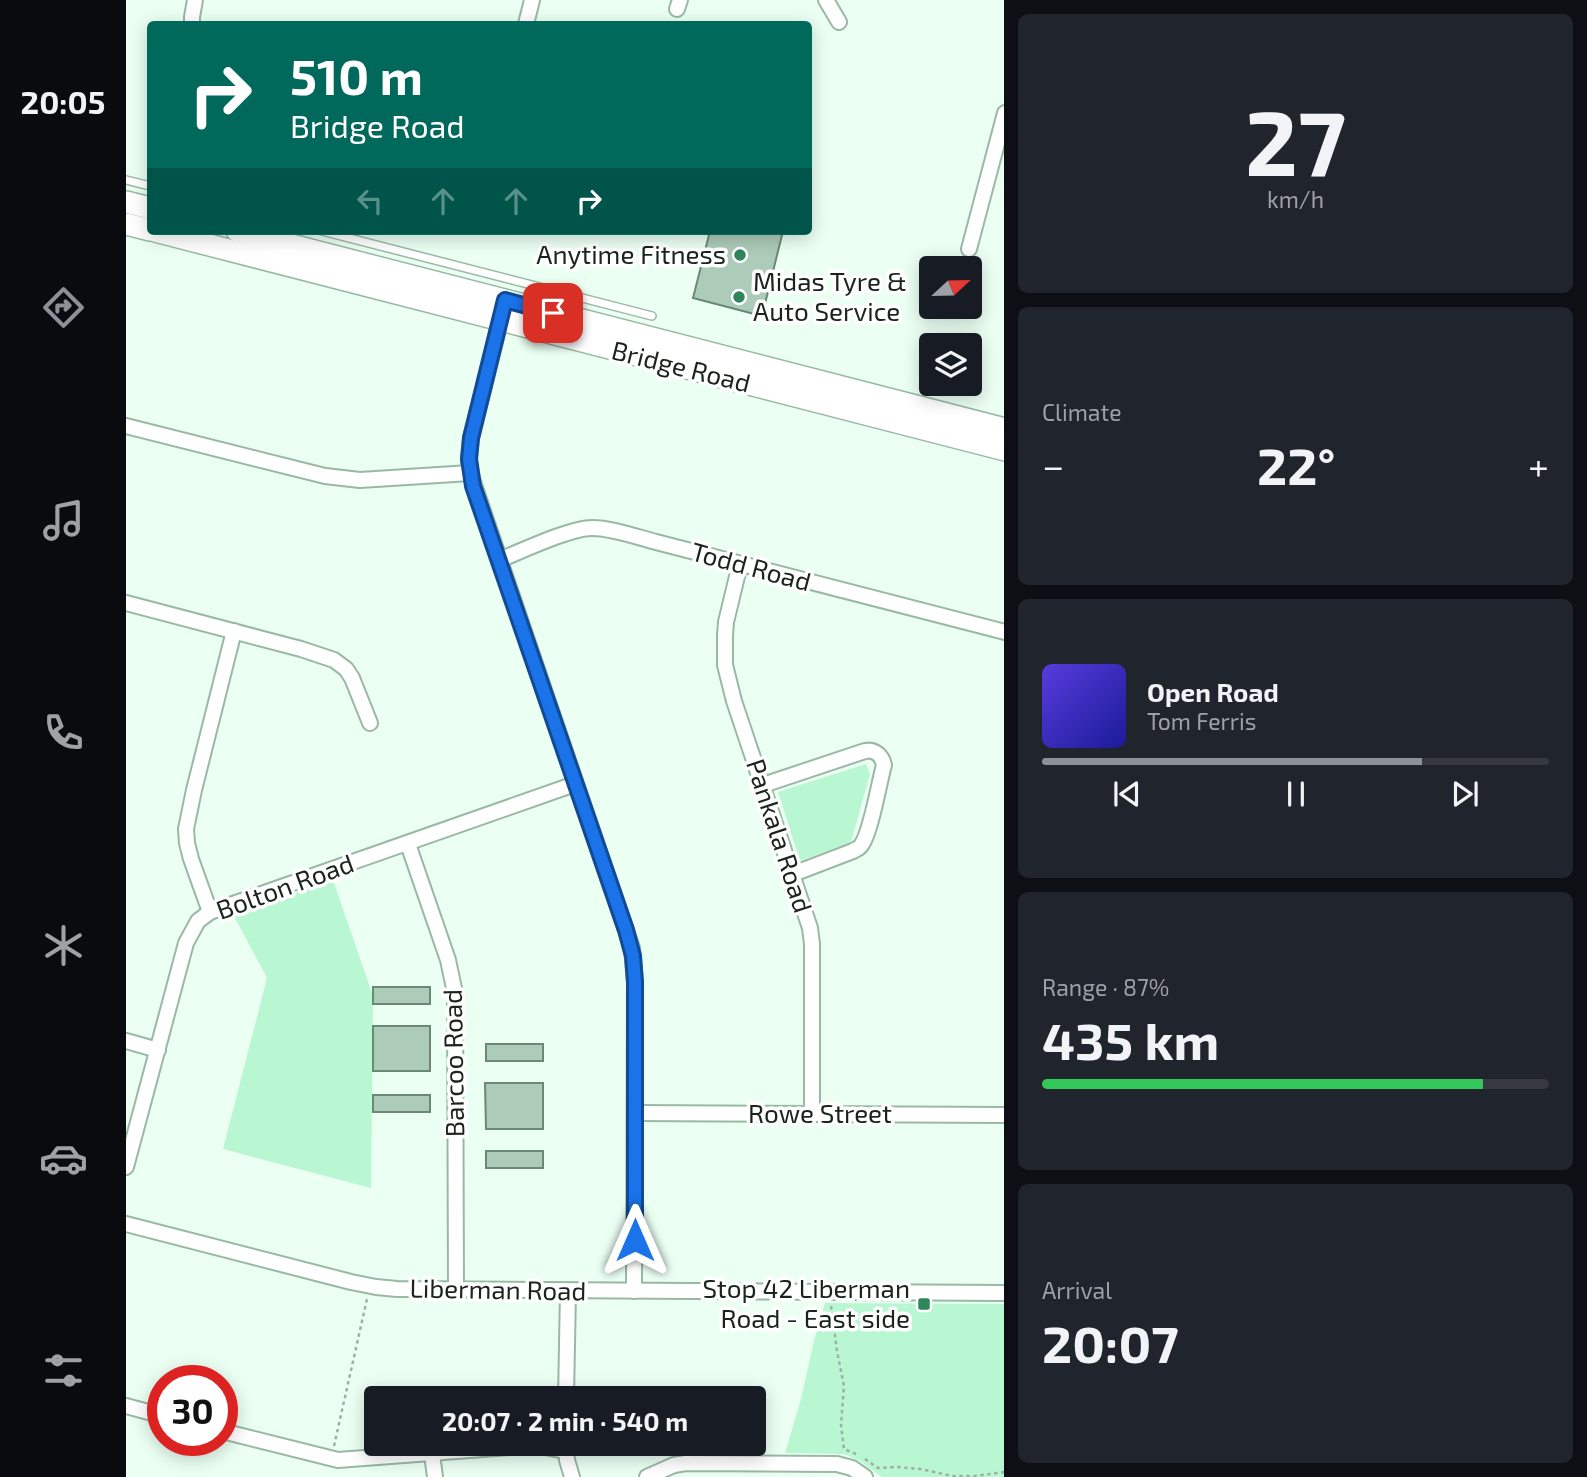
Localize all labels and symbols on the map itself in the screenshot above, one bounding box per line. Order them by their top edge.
place label: Anytime Fitness [536,238,726,269]
marker: Anytime Fitness [732,247,748,263]
north arrow [919,256,982,318]
place label: Midas Tyre & Auto Service [753,265,907,326]
pin [523,283,583,343]
marker: Midas Tyre & Auto Service [731,289,747,305]
street label: Bridge Road [609,333,754,398]
street label: Todd Road [688,535,815,596]
street label: Pankala Road [741,755,820,916]
street label: Bolton Road [212,846,357,925]
street label: Barcoo Road [436,989,469,1137]
street label: Rowe Street [748,1097,892,1128]
position arrow [598,1203,672,1277]
street label: Liberman Road [409,1271,587,1306]
place label: Stop 42 Liberman Road - East side [702,1272,910,1333]
marker: Stop 42 Liberman Road - East side [916,1296,932,1312]
speed limit sign: 30 [147,1365,238,1456]

